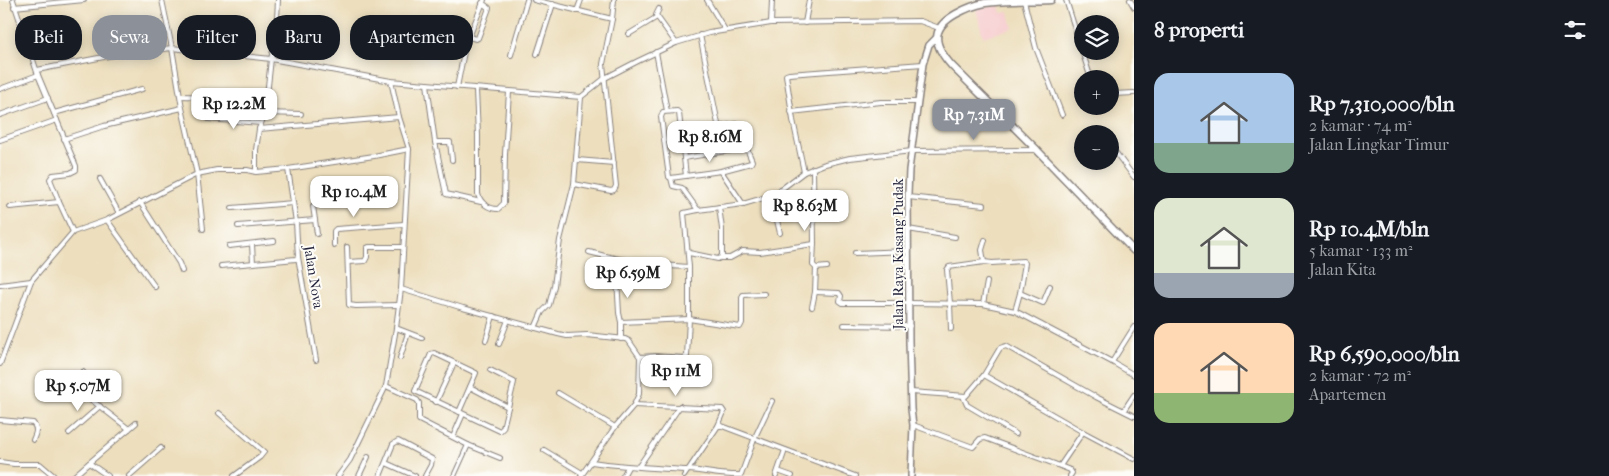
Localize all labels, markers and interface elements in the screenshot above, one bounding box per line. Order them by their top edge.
chip: Beli [15,15,82,60]
chip: Sewa [92,15,167,60]
chip: Filter [177,15,256,60]
chip: Baru [266,15,340,60]
chip: Apartemen [350,15,473,60]
map controls [1074,15,1119,170]
button: layers [1074,15,1119,60]
icon: filters [1561,16,1589,44]
text: 8 properti [1154,18,1244,42]
button: + [1074,70,1119,115]
pin: Rp 12.2M [182,88,286,130]
text: Rp 7,310,000/bln [1309,92,1455,116]
icon: home [1194,93,1254,153]
text: Rp 12.2M [202,94,266,113]
pin: Rp 7.31M [922,98,1026,141]
text: Rp 7.31M [943,105,1005,124]
text: 2 kamar · 74 m² [1309,116,1412,135]
pin: Rp 8.16M [658,120,762,163]
button: − [1074,125,1119,170]
text: Rp 8.16M [678,127,742,146]
text: Jalan Lingkar Timur [1309,135,1449,154]
pin: Rp 10.4M [302,176,406,218]
street label: Jalan Raya Kasang Pudak [890,178,907,330]
text: Rp 10.4M [321,182,387,201]
pin: Rp 8.63M [753,190,857,232]
text: Rp 8.63M [773,196,837,215]
text: Rp 10.4M/bln [1309,217,1429,241]
icon: home [1194,218,1254,278]
text: 5 kamar · 133 m² [1309,241,1413,260]
street label: Jalan Nova [300,243,327,310]
pin: Rp 6.59M [576,256,680,299]
text: Jalan Kita [1309,260,1376,279]
text: Rp 6.59M [596,263,660,282]
text: Rp 6,590,000/bln [1309,342,1460,366]
icon: home [1194,343,1254,403]
pin: Rp 11M [635,354,717,397]
text: Rp 11M [651,361,701,380]
text: 2 kamar · 72 m² [1309,366,1411,385]
pin: Rp 5.07M [26,370,130,412]
text: Rp 5.07M [46,376,110,395]
text: Apartemen [1309,385,1386,404]

